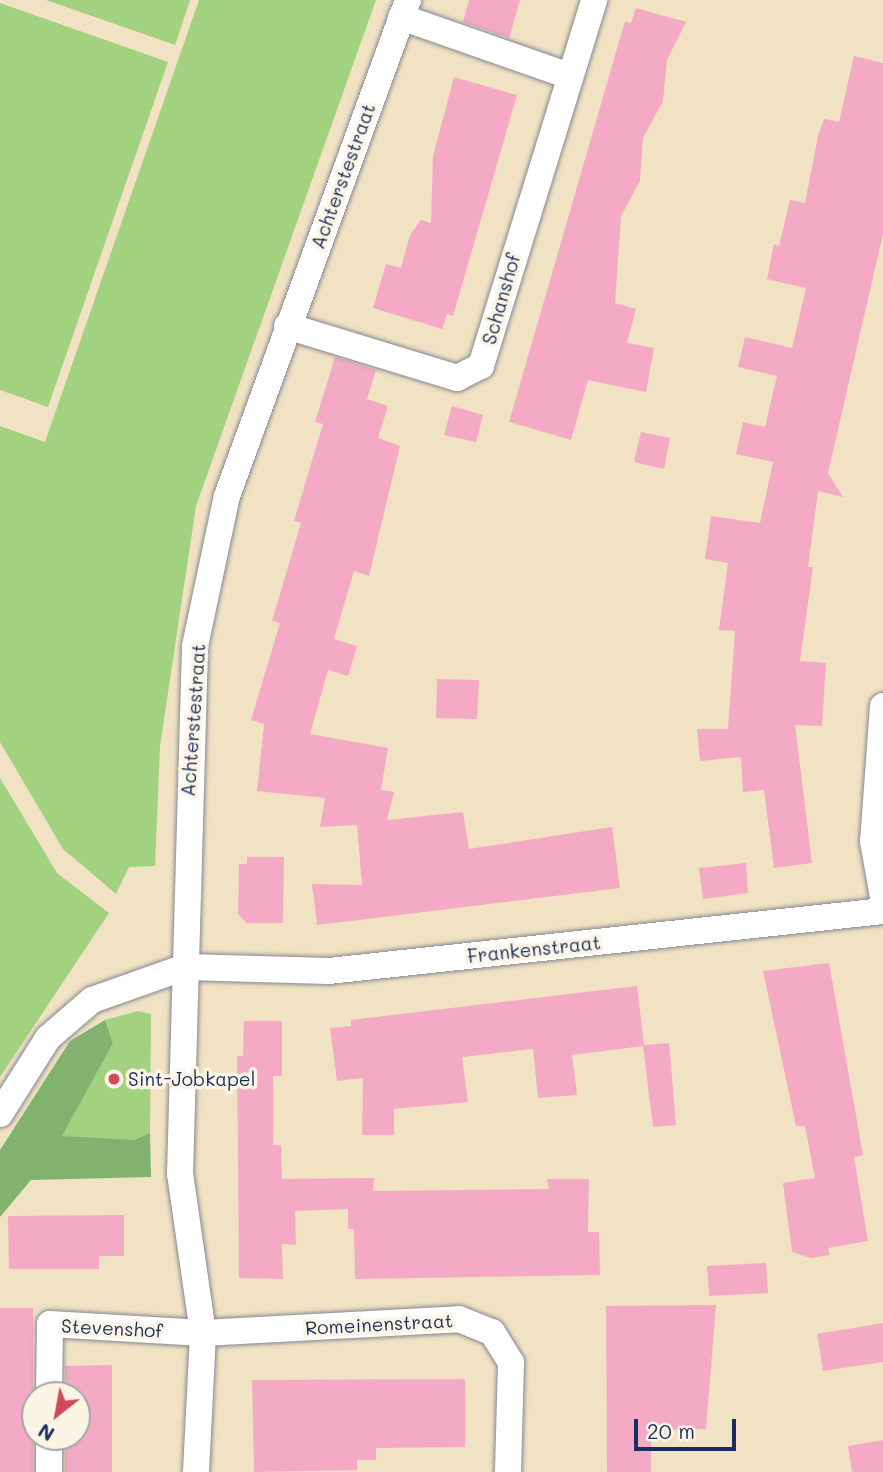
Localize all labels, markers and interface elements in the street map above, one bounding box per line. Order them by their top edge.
street label: Achterstestraat [306,100,380,252]
street label: Schanshof [477,251,525,347]
street label: Achterstestraat [176,643,210,797]
street label: Frankenstraat [466,931,602,967]
place label: Sint-Jobkapel [128,1068,255,1090]
marker: Sint-Jobkapel [106,1071,122,1087]
street label: Romeinenstraat [304,1309,454,1339]
street label: Stevenshof [61,1314,163,1342]
north arrow [21,1381,91,1451]
scale bar [638,1406,740,1450]
text: 20 m [647,1417,695,1444]
text: N [33,1418,59,1447]

